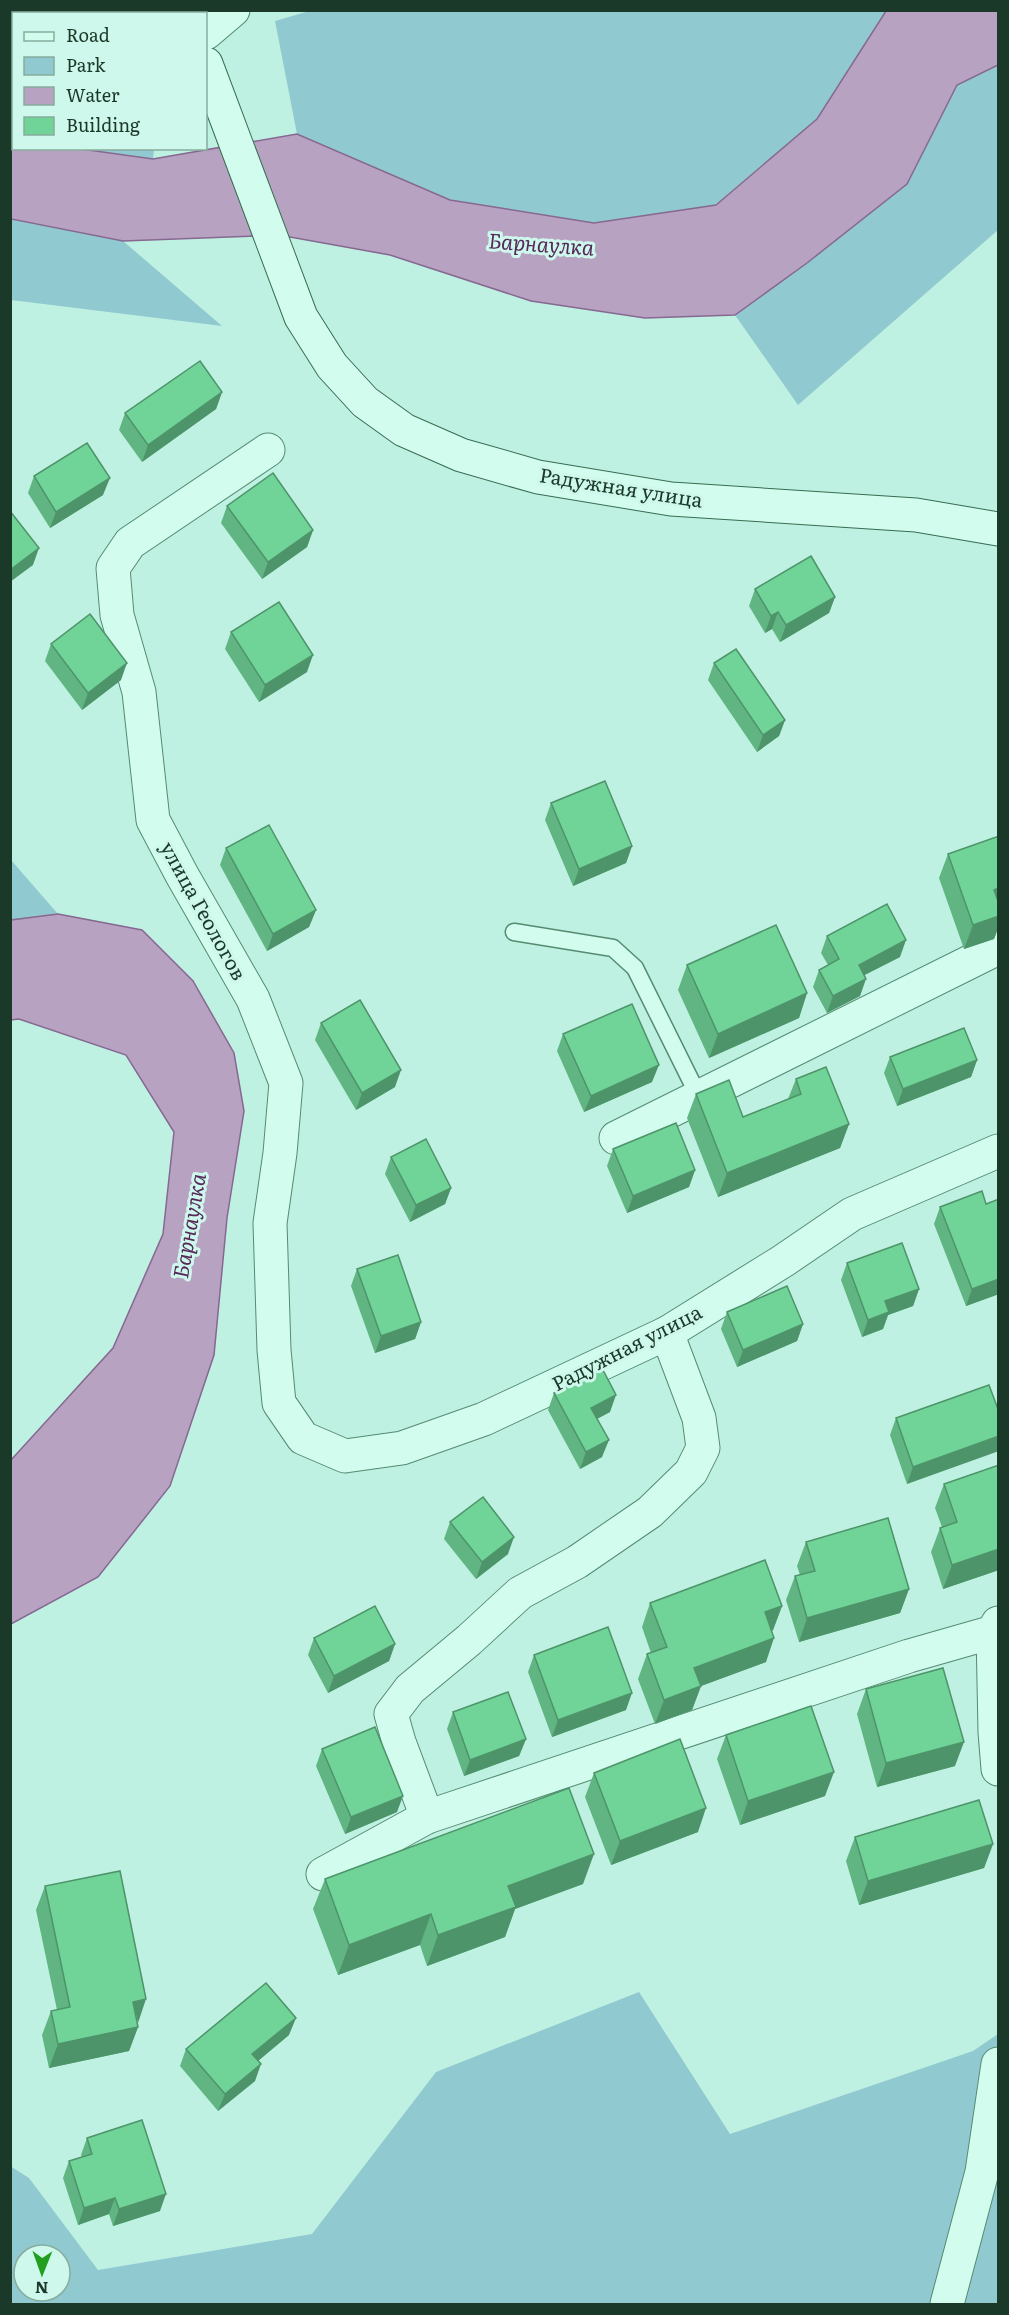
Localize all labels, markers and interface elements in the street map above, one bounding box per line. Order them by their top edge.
legend [12,12,207,150]
text: Road [66,21,110,48]
text: Park [66,51,107,78]
text: Water [66,81,120,108]
text: Building [66,111,141,138]
water label: Барнаулка [487,223,595,262]
street label: Радужная улица [538,458,705,514]
street label: улица Геологов [154,835,255,985]
water label: Барнаулка [163,1171,212,1280]
street label: Радужная улица [546,1295,706,1397]
north arrow [12,2243,72,2303]
text: N [35,2277,49,2301]

